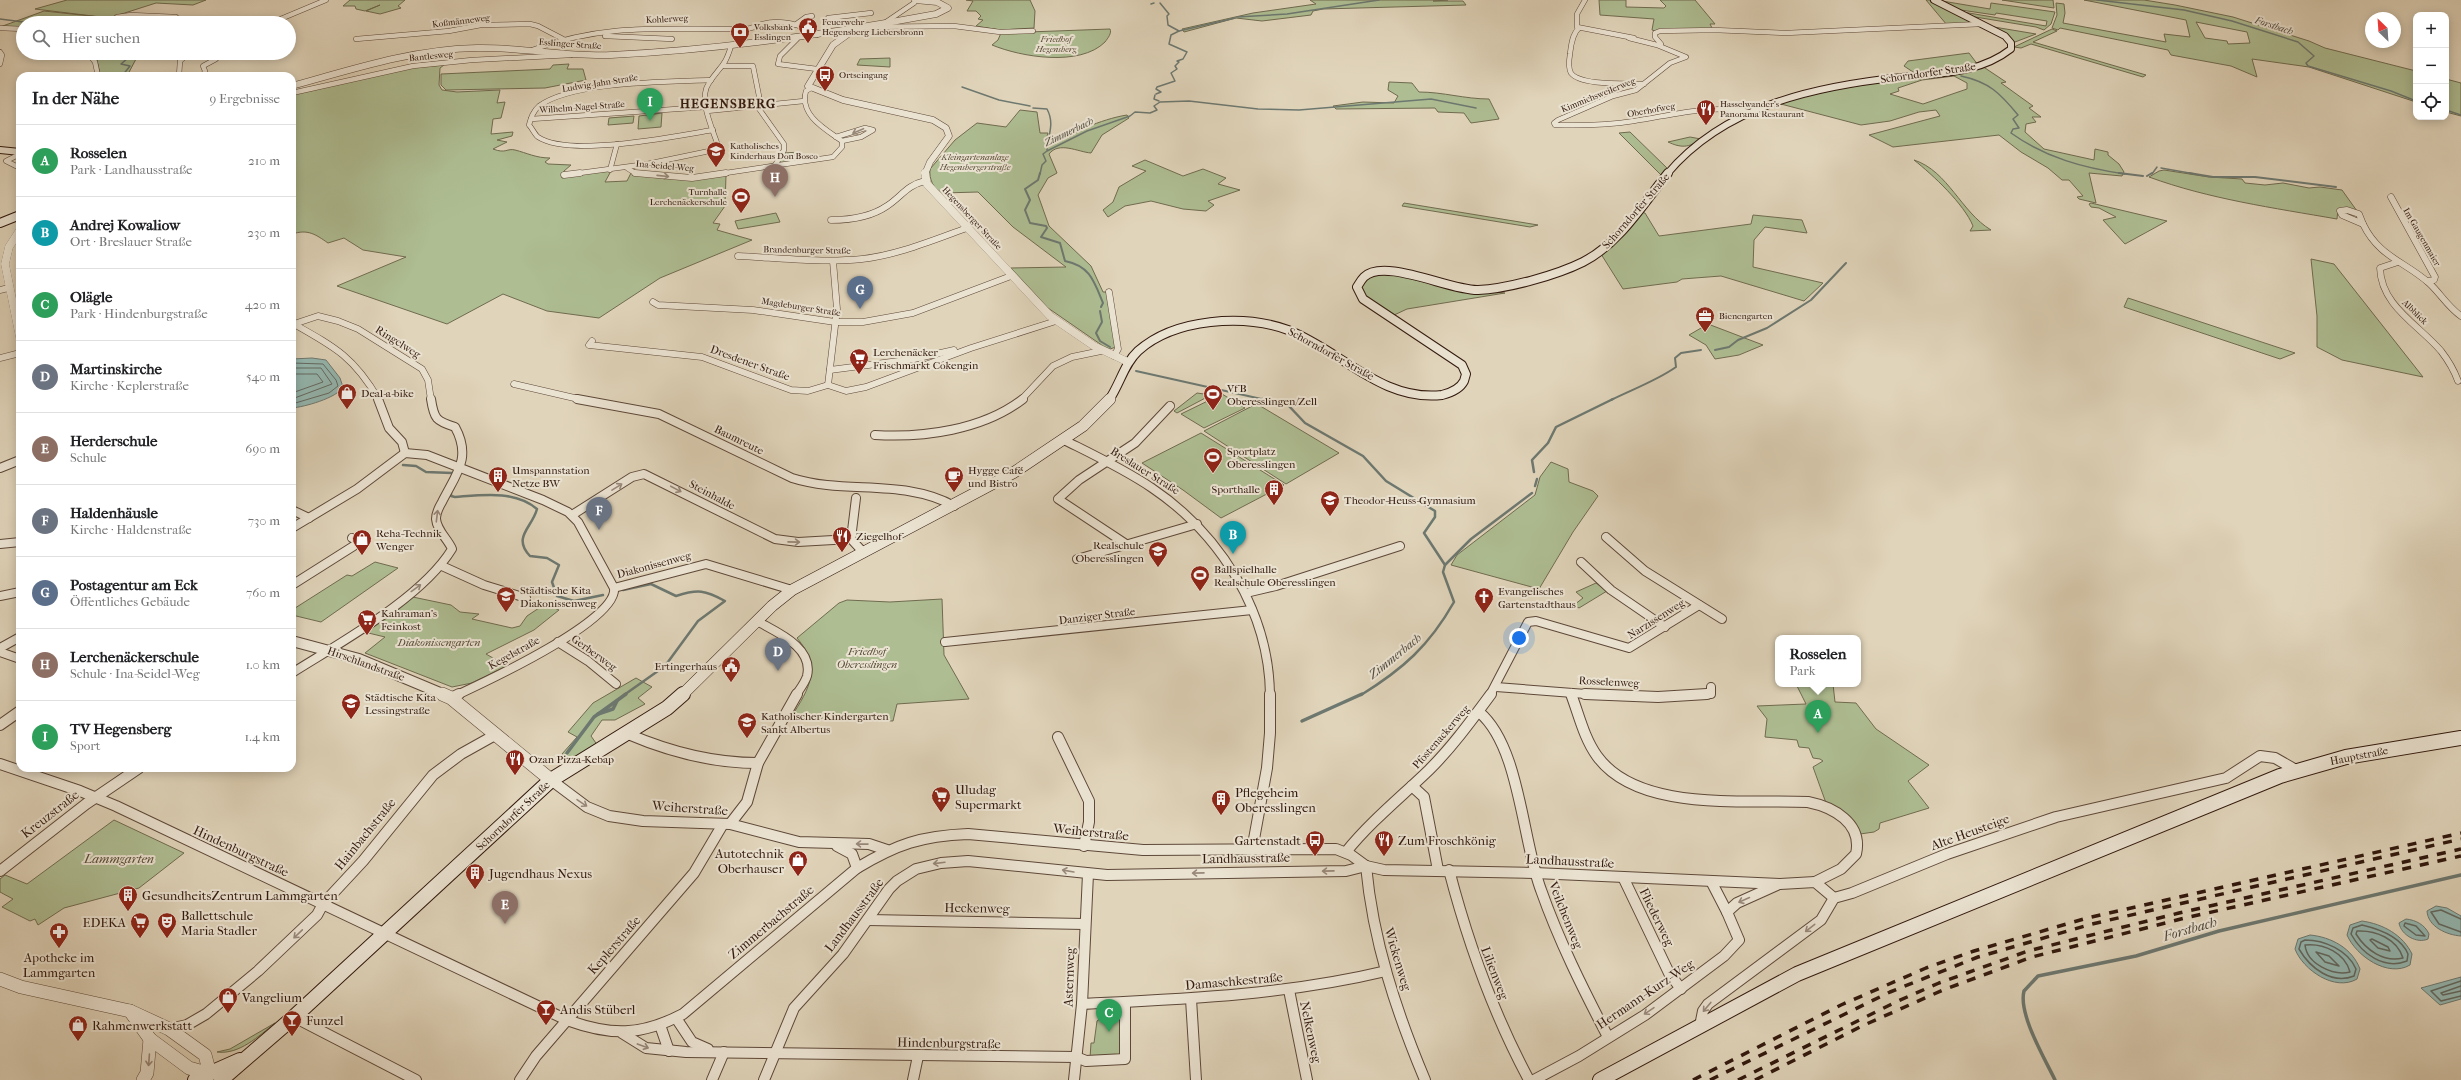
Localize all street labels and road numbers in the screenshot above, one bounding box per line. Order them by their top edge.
street label: Koßmänneweg [432,12,491,29]
street label: Kohlerweg [646,13,689,25]
street label: Esslinger Straße [538,37,602,51]
street label: Bantlesweg [408,49,454,63]
street label: Schorndorfer Straße [1880,60,1977,86]
street label: Ludwig-Jahn-Straße [561,72,639,94]
street label: Kimmichsweilerweg [1559,75,1637,114]
street label: Wilhelm-Nagel-Straße [538,99,626,115]
street label: Oberhofweg [1626,101,1676,119]
street label: Ina-Seidel-Weg [635,158,695,174]
street label: Schorndorfer Straße [1600,170,1673,252]
street label: Hegensberger Straße [940,184,1004,252]
street label: Im Gaugenmaier [2401,206,2443,268]
street label: Brandenburger Straße [763,244,851,256]
street label: Magdeburger Straße [761,296,842,318]
street label: Albblick [2400,297,2430,327]
street label: Ringelweg [373,323,423,361]
street label: Schorndorfer Straße [1286,325,1377,383]
street label: Dresdener Straße [708,343,792,384]
street label: Baumreute [712,423,766,458]
street label: Breslauer Straße [1108,445,1182,498]
street label: Steinhalde [687,477,738,513]
street label: Diakonissenweg [615,549,693,581]
street label: Narzissenweg [1625,596,1687,642]
street label: Danziger Straße [1058,605,1137,627]
street label: Gerberweg [569,632,619,674]
street label: Kegelstraße [486,633,542,672]
street label: Hirschlandstraße [326,644,407,684]
street label: Rosselenweg [1578,674,1640,690]
street label: Pfostenackerweg [1410,702,1472,772]
street label: Hauptstraße [2329,744,2390,768]
street label: Schorndorfer Straße [473,778,553,854]
street label: Kreuzstraße [18,787,82,841]
street label: Hainbachstraße [331,795,399,873]
street label: Weiherstraße [651,798,729,818]
street label: Alte Heusteige [1928,811,2012,854]
street label: Weiherstraße [1051,820,1130,843]
street label: Hindenburgstraße [191,822,292,880]
street label: Landhausstraße [1202,850,1291,866]
street label: Landhausstraße [1525,851,1615,871]
street label: Landhausstraße [821,875,887,955]
street label: Veilchenweg [1545,878,1587,952]
street label: Zimmerbachstraße [725,882,817,962]
street label: Fliederweg [1636,885,1678,949]
street label: Heckenweg [944,900,1011,916]
street label: Keplerstraße [585,912,644,977]
street label: Wickenweg [1381,925,1415,993]
street label: Lilienweg [1478,944,1512,1003]
street label: Asternweg [1060,946,1078,1008]
street label: Hermann-Kurz-Weg [1594,955,1697,1032]
street label: Damaschkestraße [1185,969,1284,993]
street label: Nelkenweg [1297,1000,1325,1065]
street label: Hindenburgstraße [897,1035,1002,1051]

